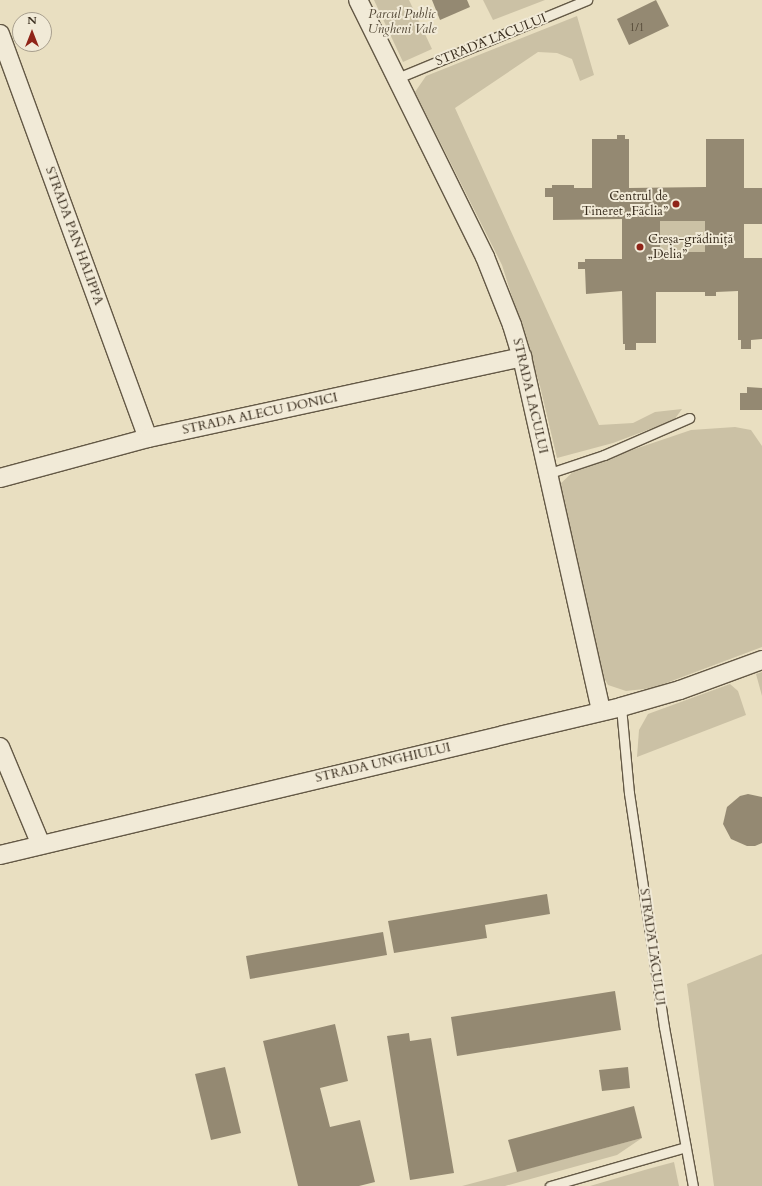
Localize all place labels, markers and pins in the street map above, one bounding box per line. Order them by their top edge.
place label: Centrul de Tineret „Făclia” [582,189,668,220]
marker: Centrul de Tineret „Făclia” [671,199,681,209]
place label: Creșa-grădiniță „Delia” [648,232,733,263]
marker: Creșa-grădiniță „Delia” [635,242,645,252]

